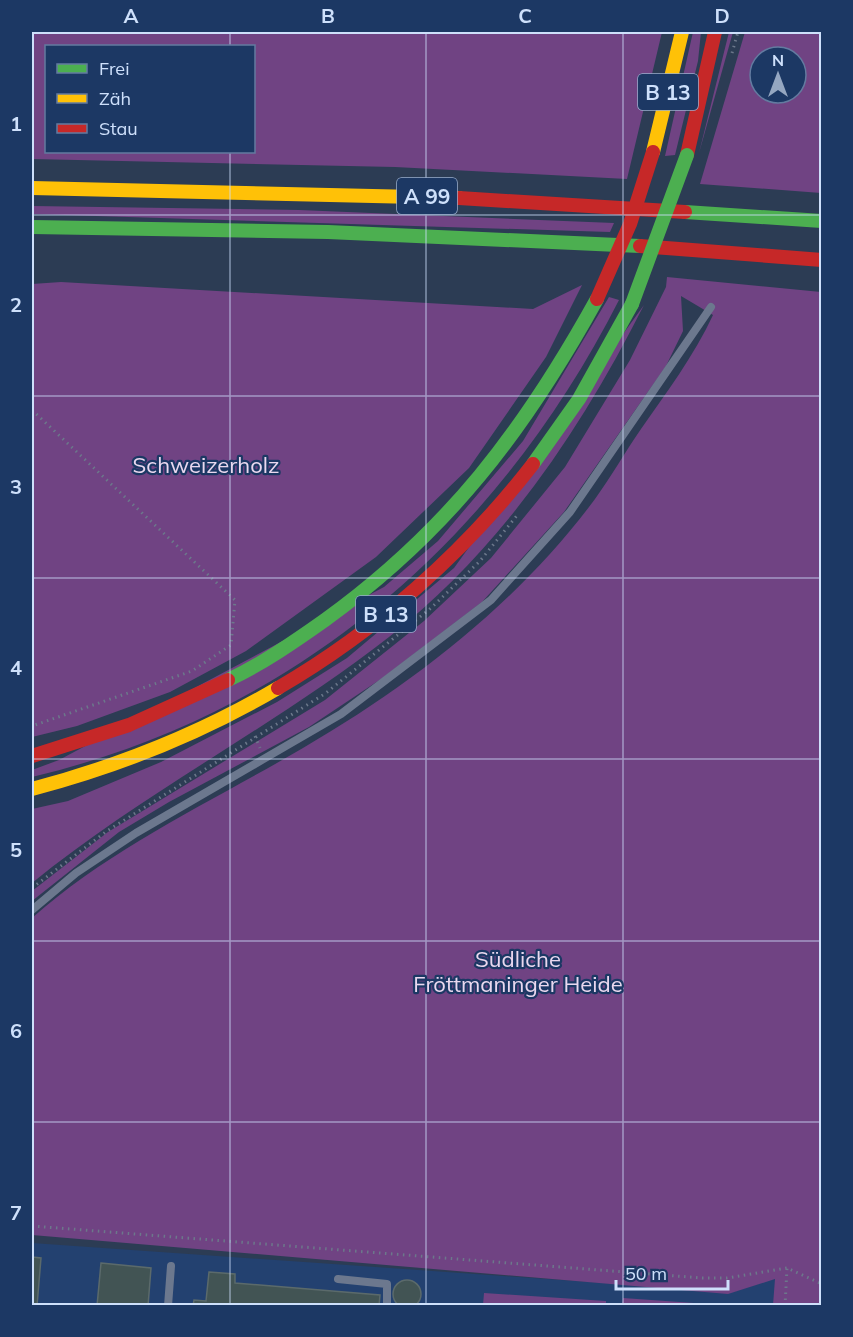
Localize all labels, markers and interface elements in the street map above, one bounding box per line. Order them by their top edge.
text: A [124,3,139,28]
text: B [321,3,335,28]
text: C [518,3,532,28]
text: D [714,3,730,28]
legend [45,45,255,153]
north arrow [748,45,808,105]
text: N [772,50,784,70]
text: Frei [99,57,129,80]
road number: B 13 [638,74,698,110]
text: Zäh [99,87,131,110]
text: 1 [10,111,22,136]
text: Stau [99,117,138,140]
road number: A 99 [397,178,457,214]
text: 2 [10,292,22,317]
park label: Schweizerholz [133,451,279,479]
text: 3 [10,474,22,499]
road number: B 13 [356,596,416,632]
text: 4 [10,655,22,680]
text: 5 [10,837,22,862]
park label: Südliche Fröttmaninger Heide [413,945,623,998]
text: 6 [10,1018,22,1043]
text: 7 [10,1200,22,1225]
scale bar [616,1253,728,1291]
text: 50 m [625,1262,667,1285]

